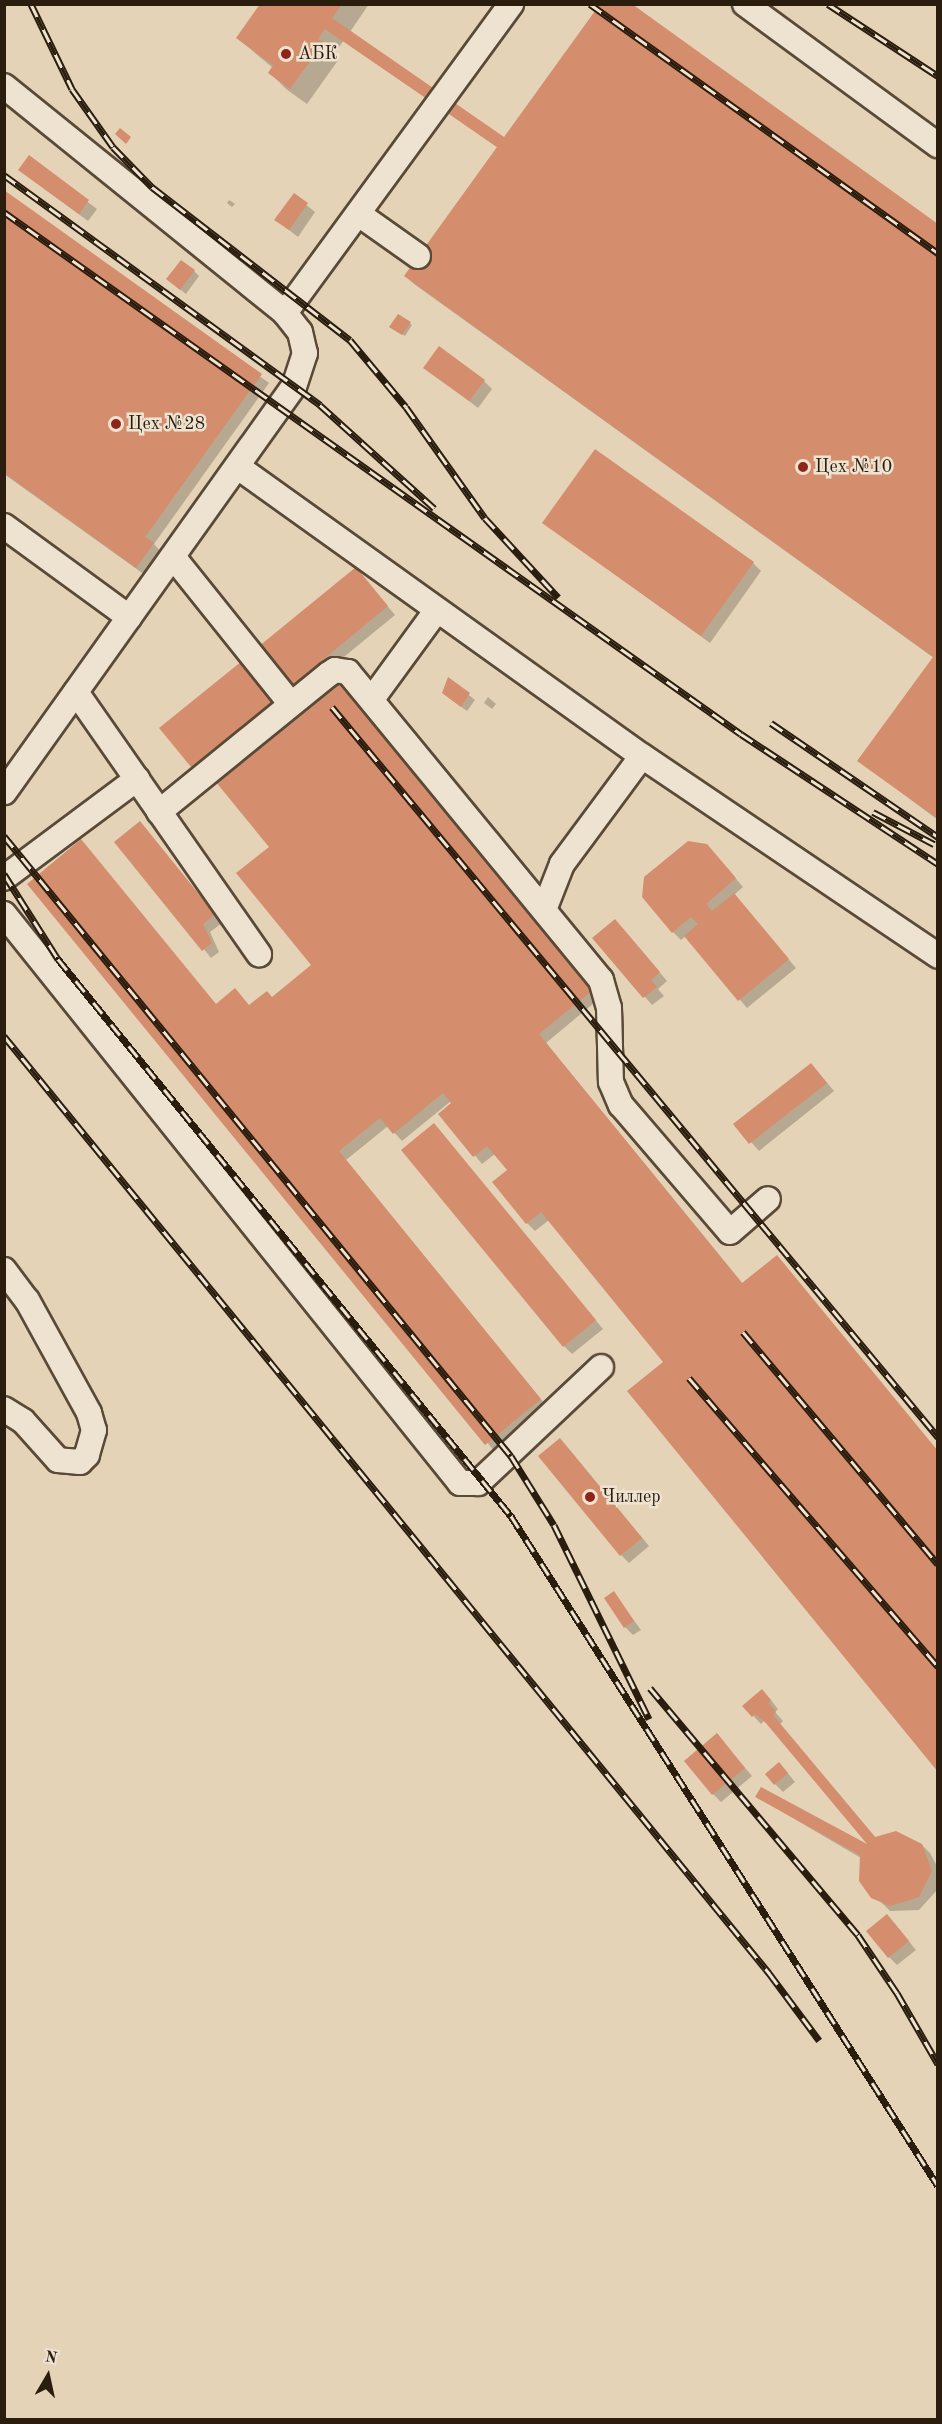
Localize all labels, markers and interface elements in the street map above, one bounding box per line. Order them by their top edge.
place label: АБК [298,43,338,65]
marker: АБК [279,47,293,61]
place label: Цех №28 [128,413,205,435]
marker: Цех №28 [109,417,123,431]
place label: Цех №10 [815,456,892,478]
marker: Цех №10 [796,460,810,474]
place label: Чиллер [602,1486,661,1508]
marker: Чиллер [583,1490,597,1504]
north arrow [18,2346,78,2406]
text: N [44,2349,58,2367]

